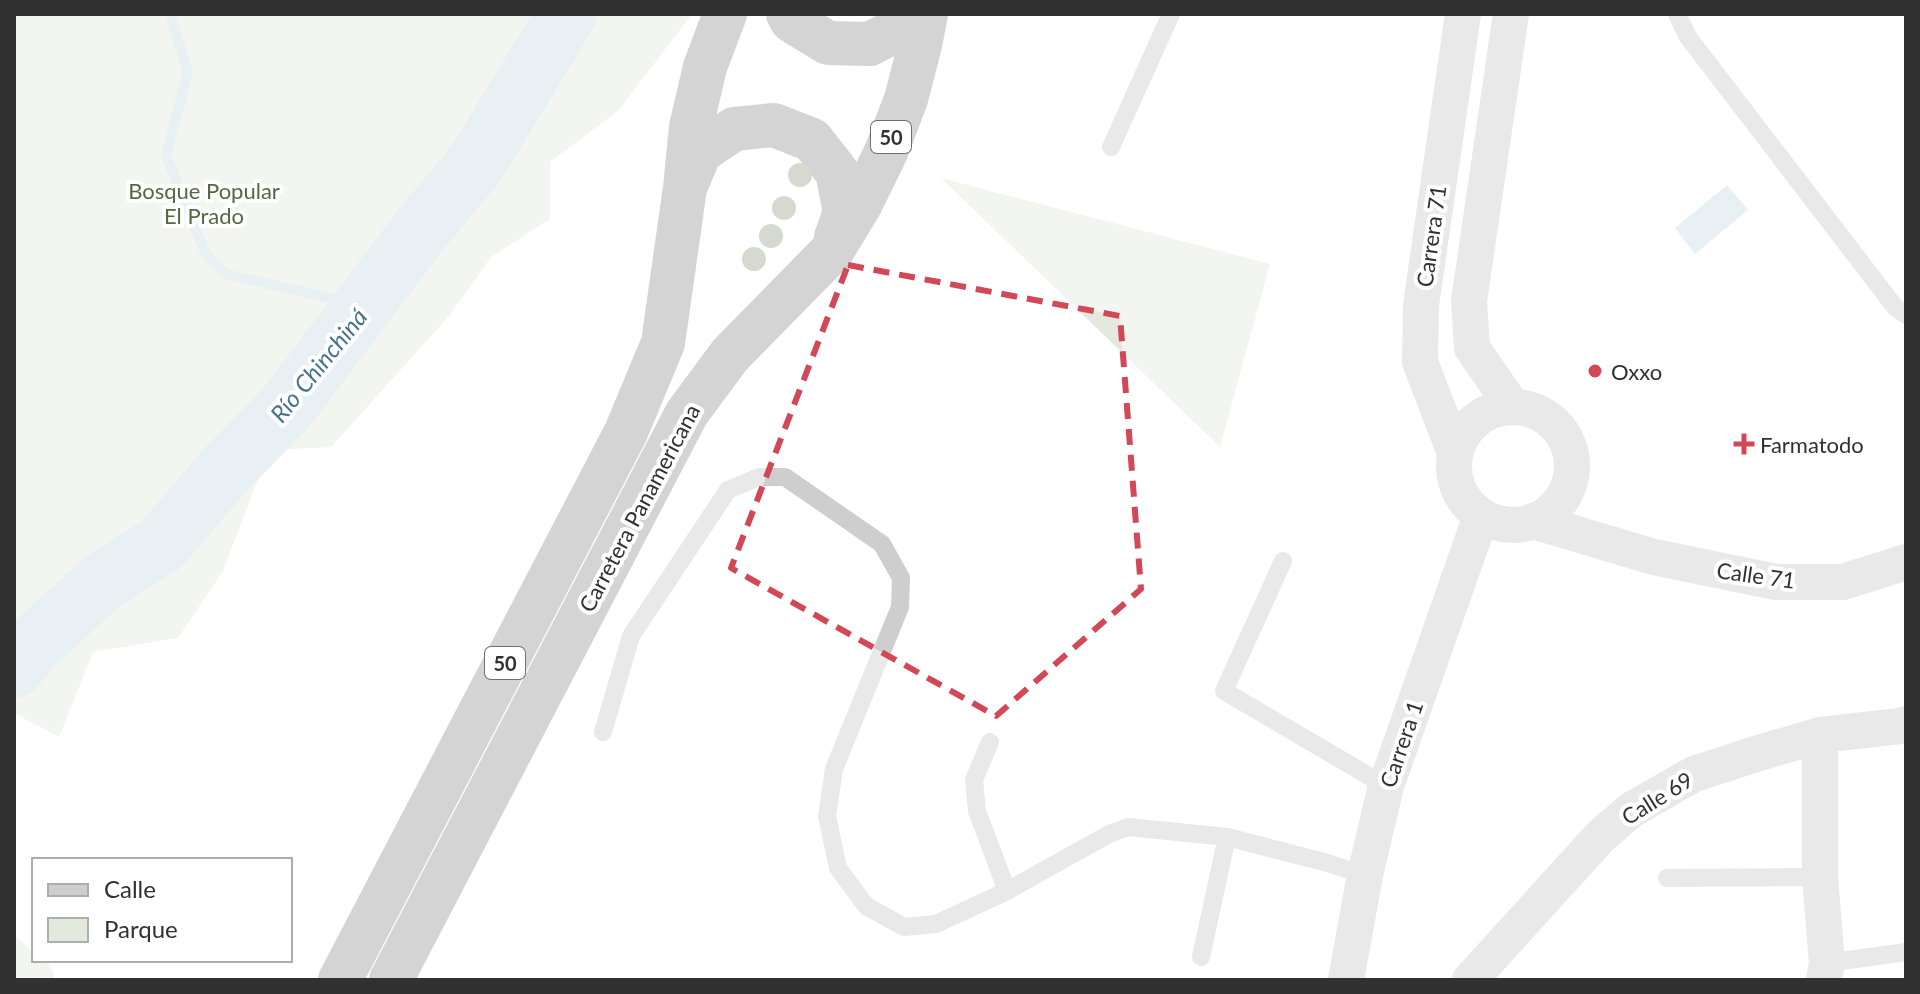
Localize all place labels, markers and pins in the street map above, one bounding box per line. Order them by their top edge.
place label: Oxxo [1611,358,1662,385]
marker: Oxxo [1586,362,1604,380]
place label: Farmatodo [1760,431,1864,458]
marker: Farmatodo [1735,435,1753,453]

